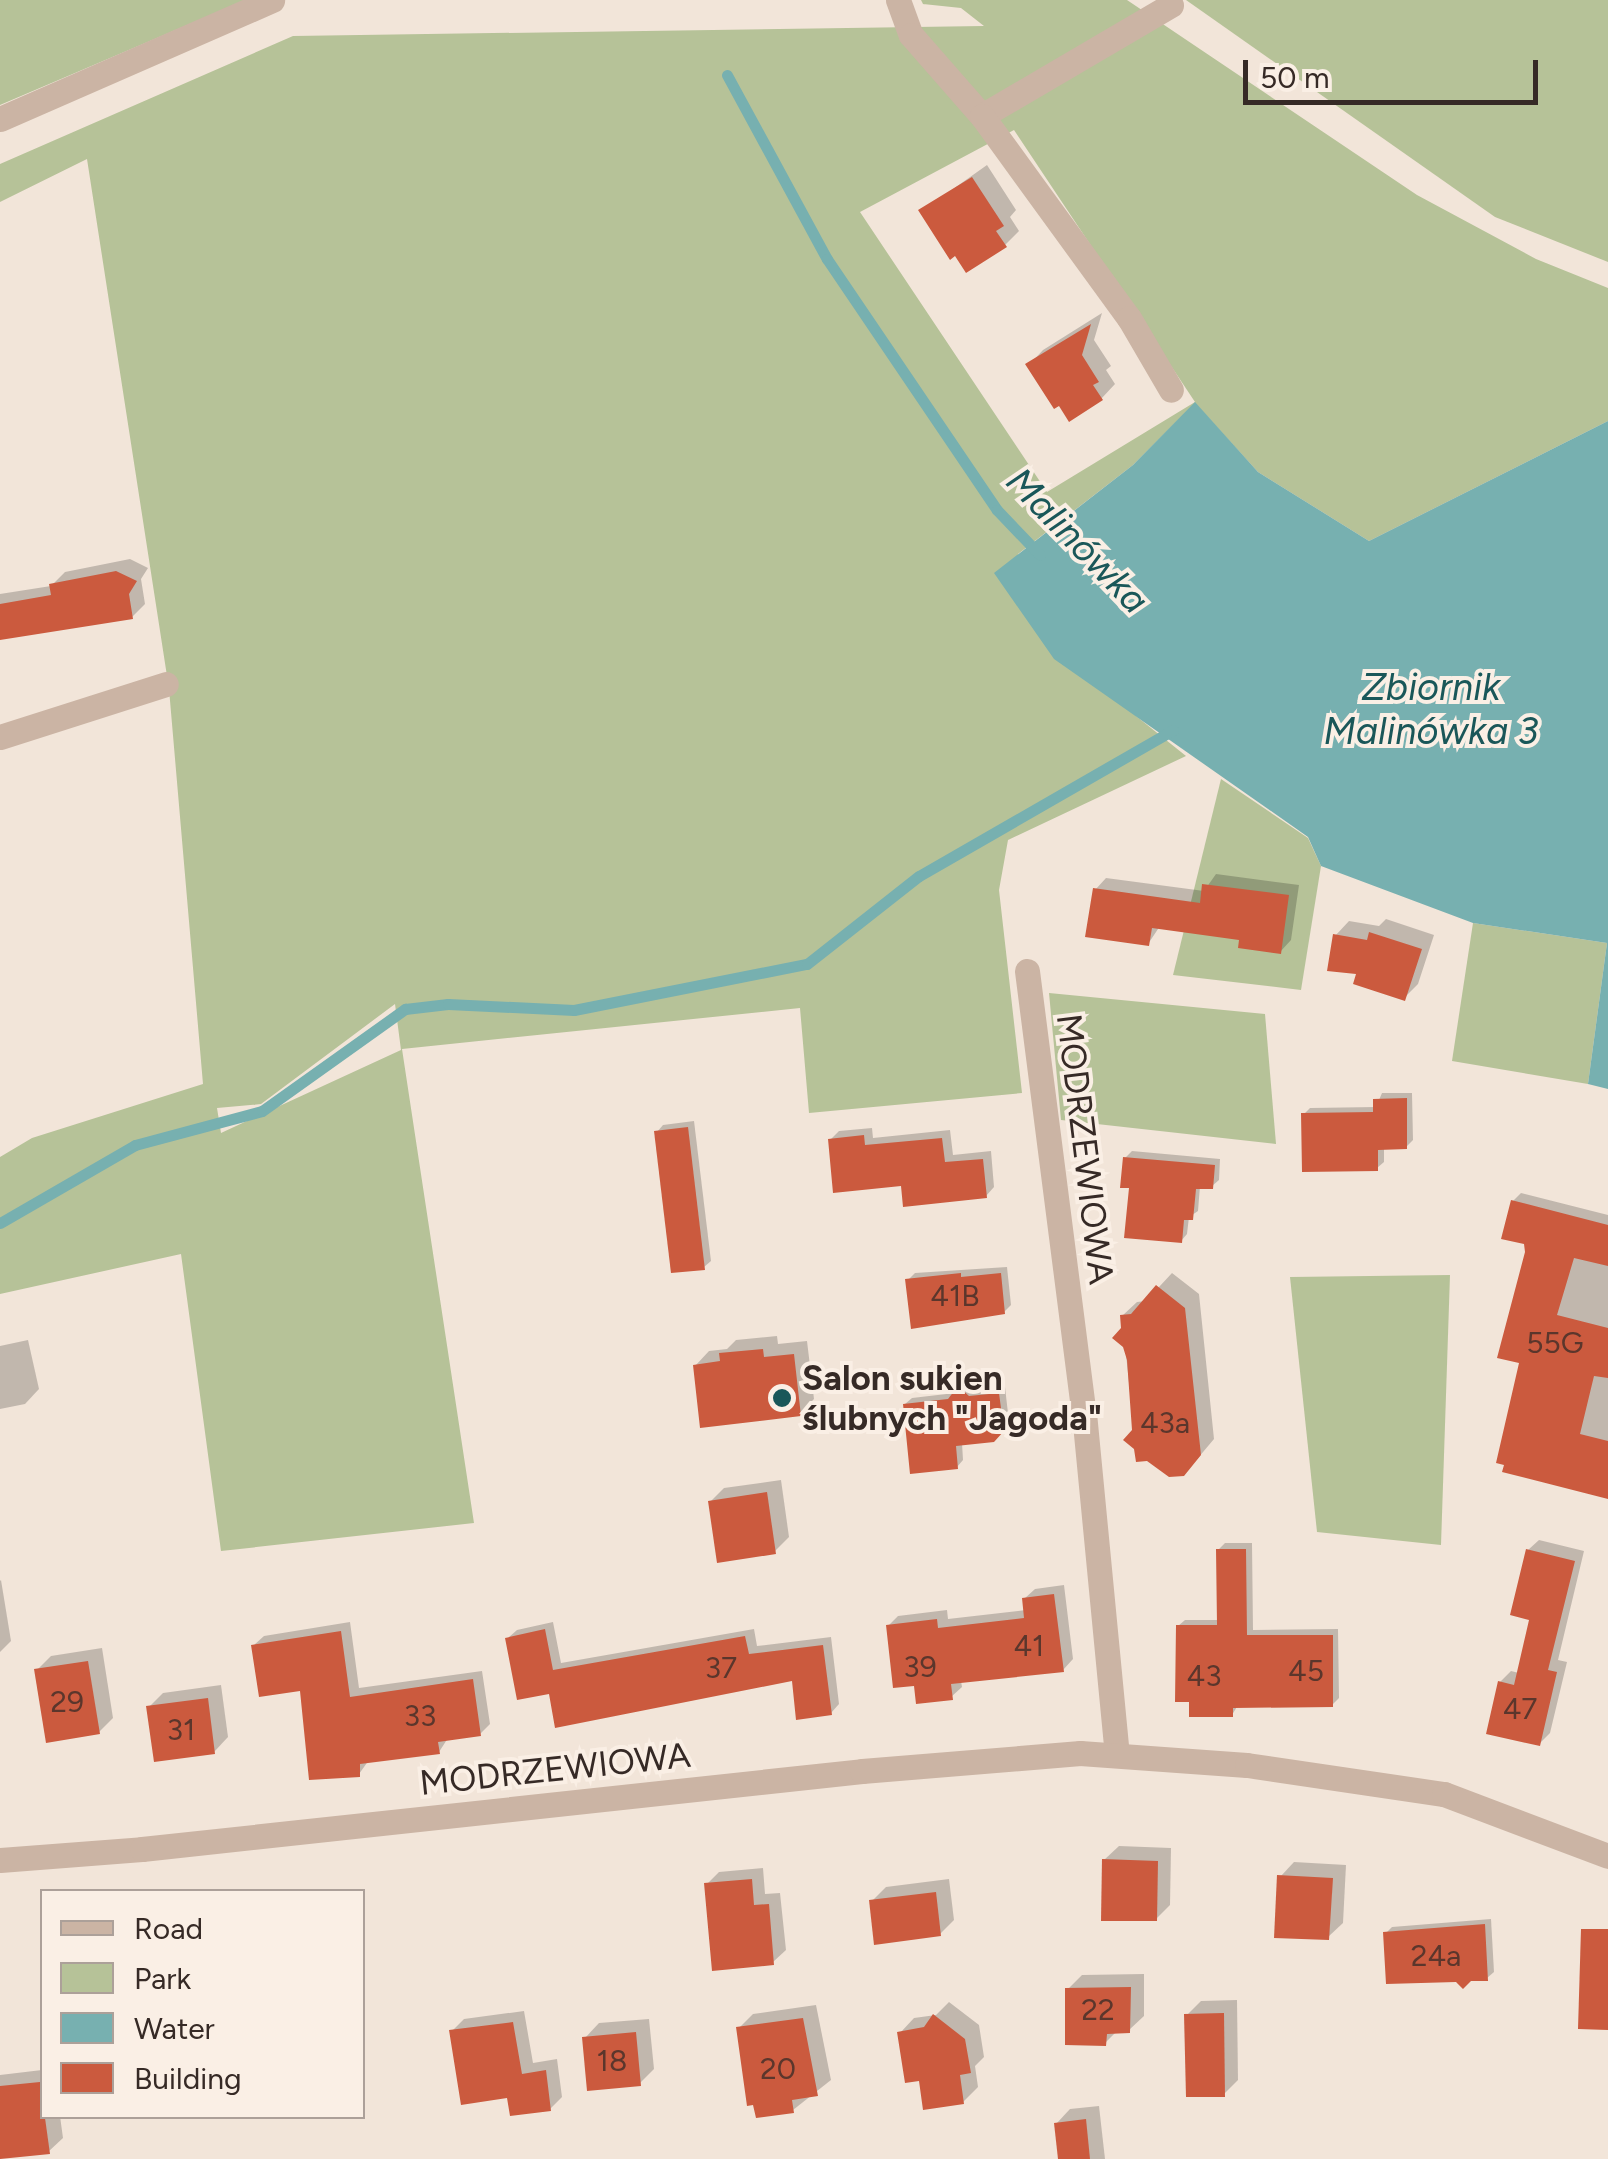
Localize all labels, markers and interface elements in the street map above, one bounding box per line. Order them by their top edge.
scale bar [1248,40,1543,102]
text: 50 m [1260,59,1329,96]
water label: Malinówka [996,459,1158,623]
water label: Zbiornik Malinówka 3 [1324,665,1538,754]
street label: MODRZEWIOWA [1048,1011,1122,1287]
house number: 41B [930,1278,980,1314]
house number: 55G [1526,1325,1584,1361]
place label: Salon sukien ślubnych "Jagoda" [802,1357,1102,1439]
marker: Salon sukien ślubnych "Jagoda" [771,1387,793,1409]
house number: 43a [1140,1405,1190,1441]
house number: 41 [1013,1628,1045,1664]
house number: 39 [903,1649,937,1685]
house number: 37 [705,1650,737,1686]
house number: 45 [1288,1653,1324,1689]
house number: 43 [1187,1658,1221,1694]
house number: 29 [50,1684,84,1720]
house number: 47 [1503,1691,1537,1727]
house number: 33 [404,1698,436,1734]
house number: 31 [167,1712,195,1748]
street label: MODRZEWIOWA [418,1734,692,1804]
legend [40,1889,365,2119]
text: Road [134,1910,203,1947]
house number: 24a [1411,1938,1461,1974]
text: Park [134,1960,191,1997]
house number: 22 [1081,1992,1115,2028]
text: Water [134,2010,215,2047]
house number: 18 [597,2043,627,2079]
house number: 20 [760,2051,796,2087]
text: Building [134,2060,242,2097]

